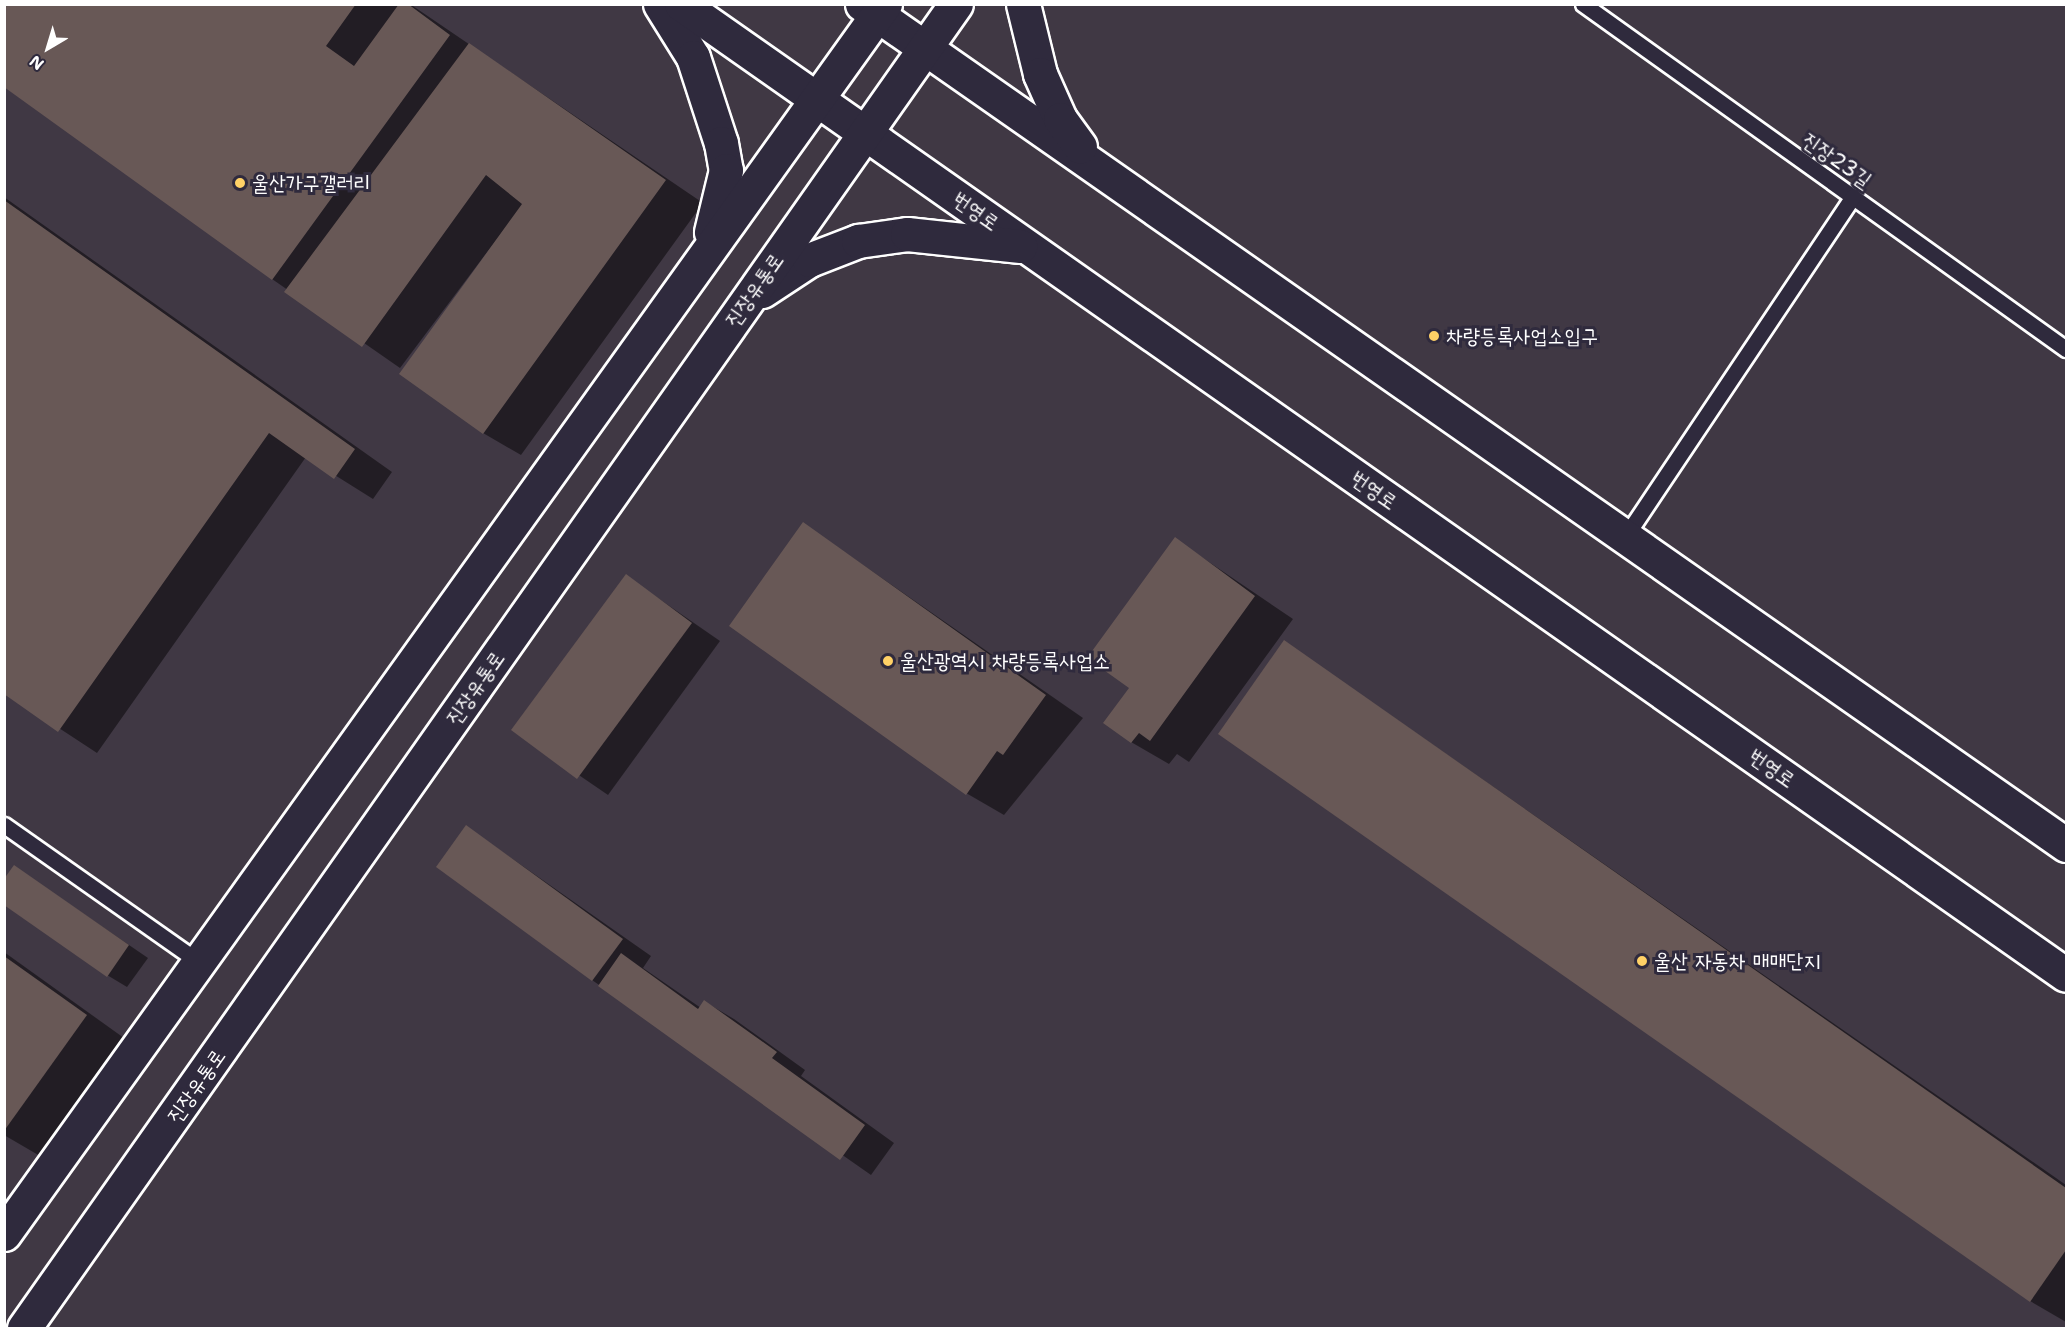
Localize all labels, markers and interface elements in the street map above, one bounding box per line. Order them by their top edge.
north arrow [18,18,78,78]
text: N [25,50,48,75]
street label: 진장23길 [1797,127,1877,193]
place label: 울산가구갤러리 [252,170,370,196]
marker: 울산가구갤러리 [233,176,247,190]
street label: 번영로 [948,186,1004,236]
street label: 진장유통로 [719,248,789,332]
place label: 차량등록사업소입구 [1446,323,1598,349]
marker: 차량등록사업소입구 [1427,329,1441,343]
street label: 번영로 [1346,465,1402,515]
street label: 진장유통로 [440,646,510,730]
place label: 울산광역시 차량등록사업소 [900,648,1110,674]
marker: 울산광역시 차량등록사업소 [881,654,895,668]
street label: 번영로 [1744,743,1800,793]
place label: 울산 자동차 매매단지 [1654,948,1820,974]
marker: 울산 자동차 매매단지 [1635,954,1649,968]
street label: 진장유통로 [161,1044,231,1128]

